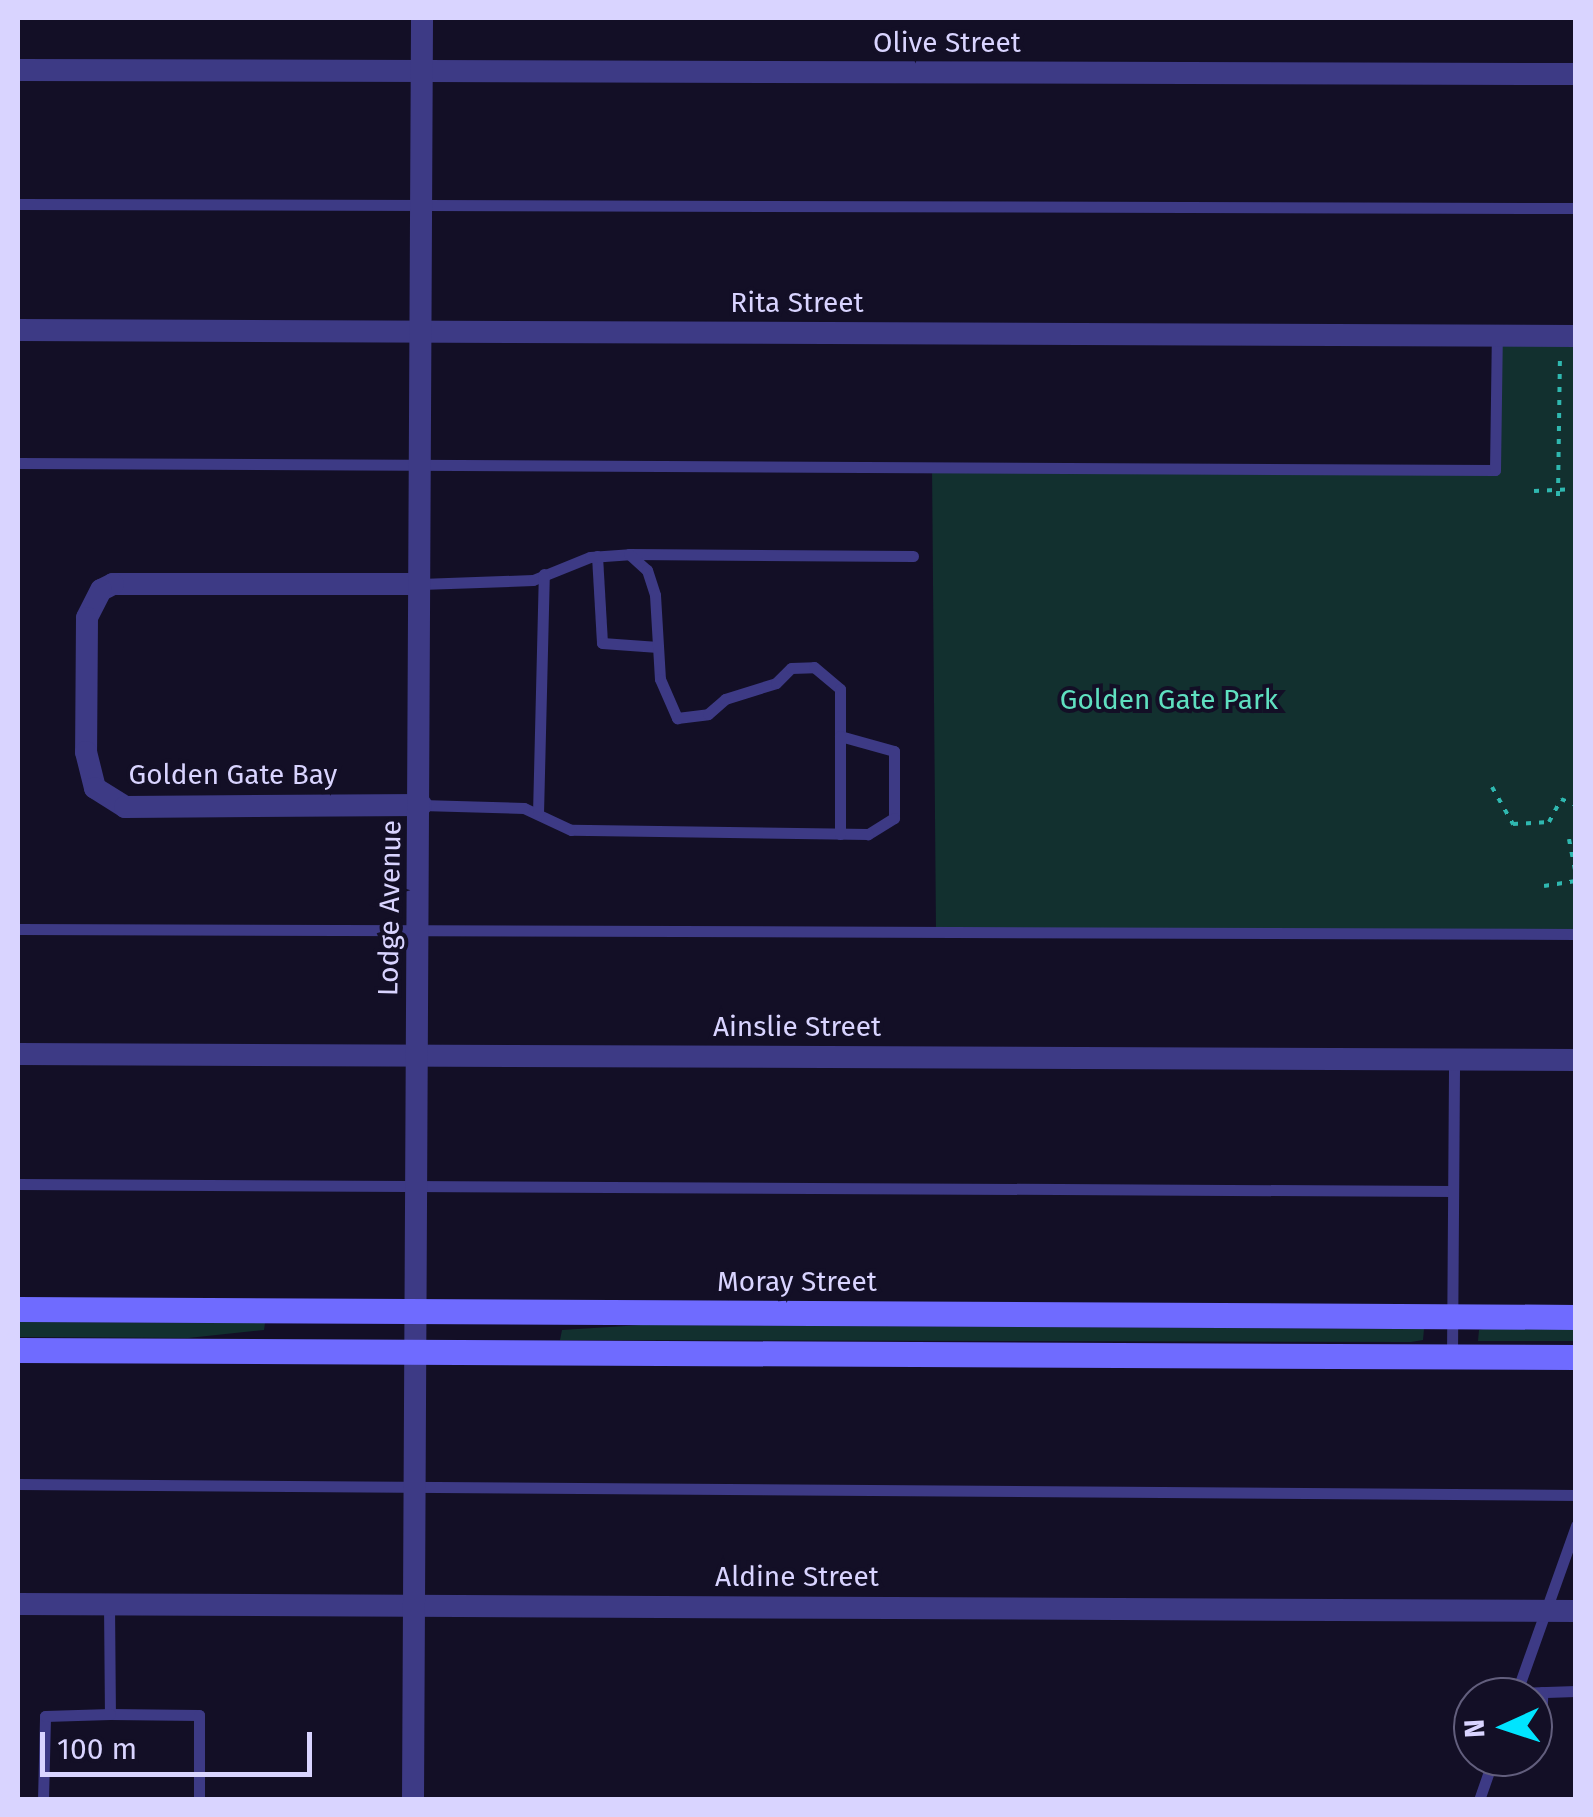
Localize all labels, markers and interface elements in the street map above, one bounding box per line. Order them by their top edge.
street label: Olive Street [873,26,1021,60]
street label: Rita Street [730,286,864,320]
park label: Golden Gate Park [1060,683,1278,717]
street label: Golden Gate Bay [129,758,337,792]
street label: Lodge Avenue [372,820,408,996]
street label: Ainslie Street [713,1010,881,1044]
street label: Moray Street [717,1265,877,1299]
street label: Aldine Street [715,1560,879,1594]
north arrow [1453,1677,1553,1777]
scale bar [45,1712,318,1774]
text: N [1458,1718,1492,1739]
text: 100 m [57,1731,137,1767]

